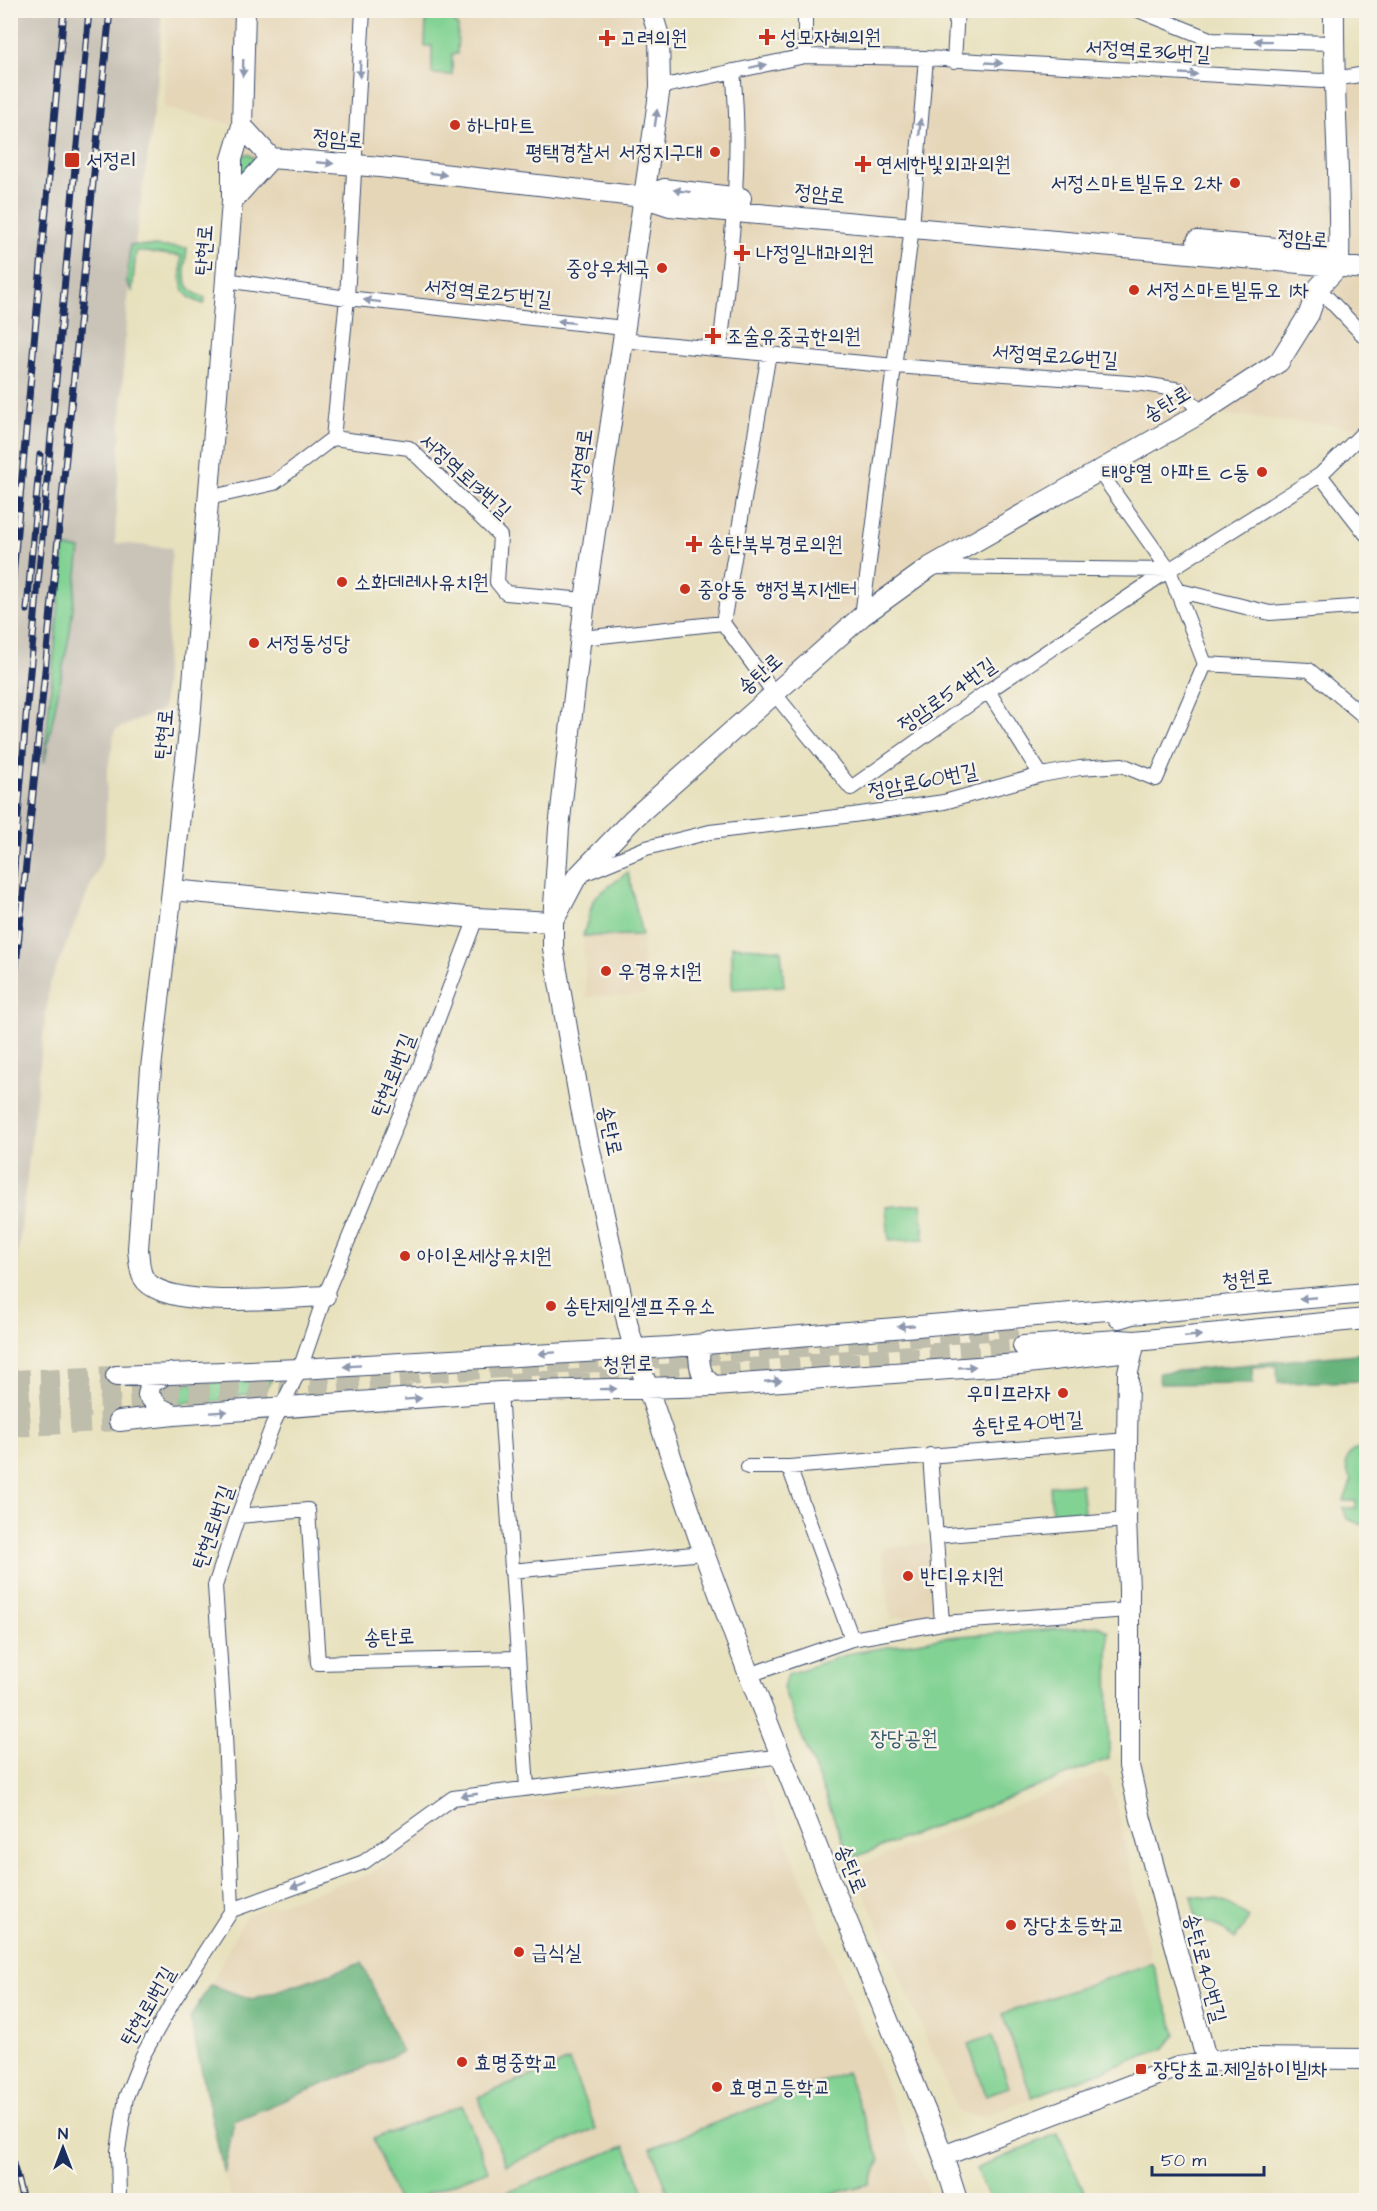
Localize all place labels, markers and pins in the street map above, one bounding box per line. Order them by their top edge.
place label: 성모자혜의원 [780,23,881,52]
place label: 고려의원 [620,24,688,53]
marker: 성모자혜의원 [758,28,776,46]
marker: 고려의원 [598,29,616,47]
place label: 하나마트 [467,111,535,140]
marker: 하나마트 [448,118,462,132]
place label: 평택경찰서 서정지구대 [526,138,703,167]
marker: 평택경찰서 서정지구대 [708,145,722,159]
place label: 서정리 [86,146,137,175]
place label: 연세한빛외과의원 [876,150,1011,179]
marker: 서정리 [63,151,81,169]
marker: 연세한빛외과의원 [854,155,872,173]
place label: 서정스마트빌듀오 2차 [1050,169,1223,198]
marker: 서정스마트빌듀오 2차 [1228,176,1242,190]
place label: 나정일내과의원 [756,239,874,268]
marker: 나정일내과의원 [733,244,751,262]
place label: 중앙우체국 [566,254,650,283]
marker: 중앙우체국 [655,261,669,275]
place label: 서정스마트빌듀오 1차 [1146,276,1309,305]
marker: 서정스마트빌듀오 1차 [1127,283,1141,297]
place label: 조술유중국한의원 [726,322,861,351]
marker: 조술유중국한의원 [704,327,722,345]
place label: 태양열 아파트 c동 [1102,458,1250,487]
marker: 태양열 아파트 c동 [1255,465,1269,479]
place label: 송탄북부경로의원 [708,530,843,559]
marker: 송탄북부경로의원 [685,535,703,553]
place label: 소화데레사유치원 [354,568,489,597]
marker: 소화데레사유치원 [335,575,349,589]
place label: 중앙동 행정복지센터 [697,575,858,604]
marker: 중앙동 행정복지센터 [678,582,692,596]
place label: 서정동성당 [266,629,351,658]
marker: 서정동성당 [247,636,261,650]
place label: 우경유치원 [618,957,703,986]
marker: 우경유치원 [599,964,613,978]
place label: 아이온세상유치원 [417,1242,552,1271]
marker: 아이온세상유치원 [398,1249,412,1263]
place label: 송탄제일셀프주유소 [563,1292,715,1321]
marker: 송탄제일셀프주유소 [544,1299,558,1313]
place label: 우미프라자 [967,1379,1051,1408]
marker: 우미프라자 [1056,1386,1070,1400]
place label: 반디유치원 [920,1562,1005,1591]
marker: 반디유치원 [901,1569,915,1583]
place label: 장당초등학교 [1023,1911,1124,1940]
marker: 장당초등학교 [1004,1918,1018,1932]
place label: 급식실 [531,1938,582,1967]
marker: 급식실 [512,1945,526,1959]
place label: 효명중학교 [474,2048,559,2077]
marker: 효명중학교 [455,2055,469,2069]
place label: 장당초교.제일하이빌1차 [1153,2055,1328,2084]
marker: 장당초교.제일하이빌1차 [1134,2062,1148,2076]
place label: 효명고등학교 [729,2073,830,2102]
marker: 효명고등학교 [710,2080,724,2094]

